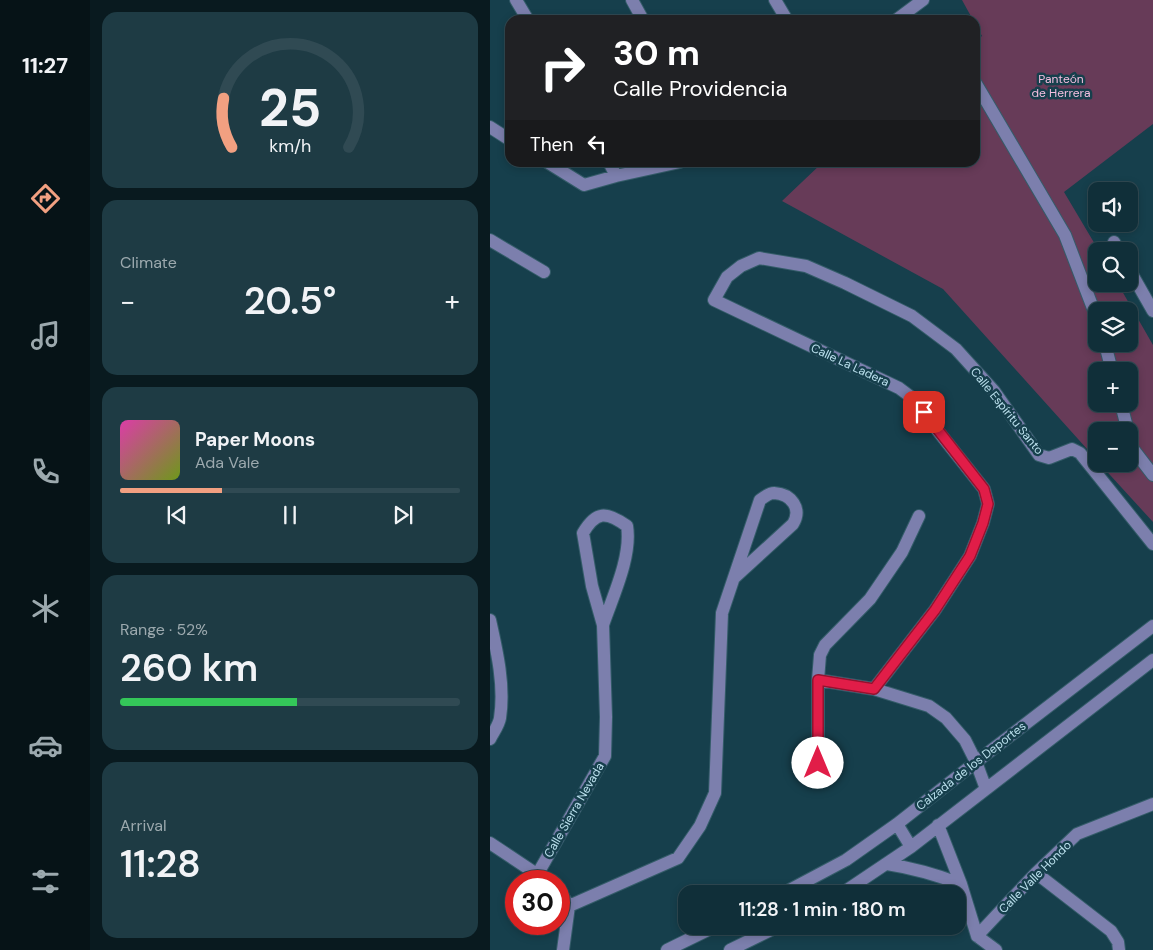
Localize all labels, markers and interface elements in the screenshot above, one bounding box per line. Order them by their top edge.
text: 30 m [613,30,700,76]
icon: right [530,35,595,100]
text: 11:27 [22,51,68,80]
park label: Panteón de Herrera [1032,71,1090,101]
text: 25 [259,74,321,142]
text: Calle Providencia [613,74,788,103]
icon: left [583,130,611,158]
text: Then [530,132,573,157]
text: km/h [269,134,311,158]
icon: directions [28,181,63,216]
map controls [1088,182,1138,472]
button: sound [1088,182,1138,232]
button: search [1088,242,1138,292]
text: Climate [120,252,177,273]
text: 20.5° [244,276,336,326]
text: − [120,283,135,320]
text: + [445,283,460,320]
button: layers [1088,302,1138,352]
icon: music [28,318,63,353]
street label: Calle La Ladera [808,340,892,390]
button: + [1088,362,1138,412]
street label: Calle Espíritu Santo [967,364,1047,458]
pin [903,391,945,433]
icon: arrive [910,398,938,426]
button: − [1088,422,1138,472]
text: Paper Moons [195,427,315,452]
text: Ada Vale [195,452,259,473]
icon: phone [28,454,63,489]
icon: previous [163,501,191,529]
icon: pause [276,501,304,529]
icon: next [389,501,417,529]
icon: climate [28,591,63,626]
text: Range · 52% [120,619,208,640]
text: 260 km [120,643,258,693]
street label: Calzada de los Deportes [913,718,1029,814]
icon: car [28,728,63,763]
position arrow [791,736,843,788]
street label: Calle Sierra Nevada [540,760,608,860]
text: Arrival [120,815,167,836]
street label: Calle Valle Hondo [995,837,1075,917]
text: 11:28 [120,839,201,889]
icon: filters [28,864,63,899]
speed limit sign: 30 [505,870,570,935]
text: 11:28 · 1 min · 180 m [738,897,906,922]

